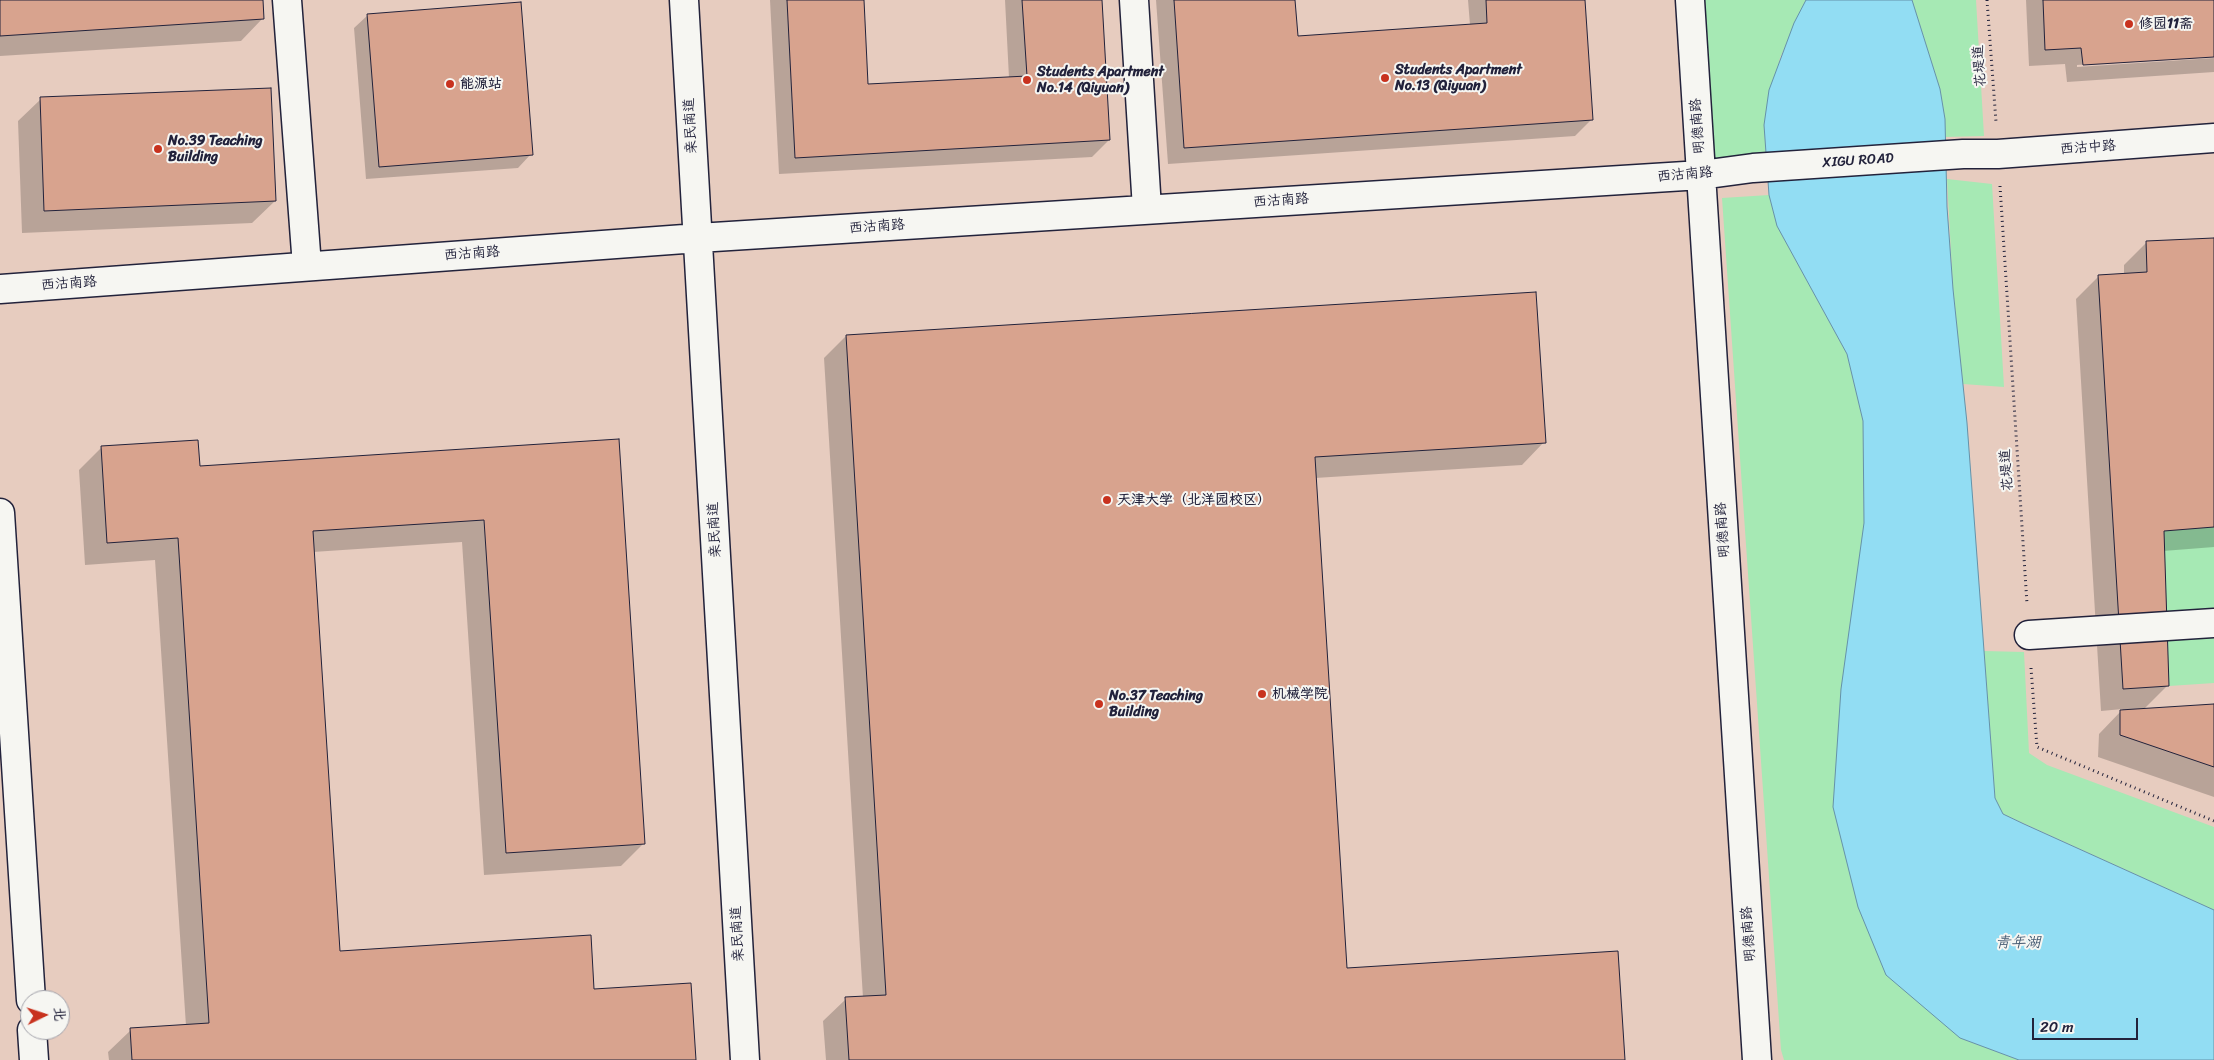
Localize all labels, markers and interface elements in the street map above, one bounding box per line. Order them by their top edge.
place label: 修园11斋 [2139,16,2193,32]
marker: 修园11斋 [2123,18,2135,30]
street label: 花堤道 [1970,44,1990,88]
place label: Students Apartment No.13 (Qiyuan) [1395,62,1522,94]
place label: Students Apartment No.14 (Qiyuan) [1037,64,1164,96]
marker: Students Apartment No.13 (Qiyuan) [1379,72,1391,84]
marker: Students Apartment No.14 (Qiyuan) [1021,74,1033,86]
place label: 能源站 [460,76,502,92]
marker: 能源站 [444,78,456,90]
street label: 明德南路 [1688,97,1708,155]
street label: 亲民南道 [681,98,701,154]
place label: No.39 Teaching Building [168,133,263,166]
street label: 西沽中路 [2059,138,2117,158]
marker: No.39 Teaching Building [152,143,164,155]
street label: XIGU ROAD [1822,150,1894,172]
street label: 西沽南路 [1656,164,1714,186]
street label: 西沽南路 [1252,191,1310,211]
street label: 西沽南路 [848,217,906,237]
street label: 西沽南路 [443,244,501,264]
street label: 西沽南路 [40,274,98,294]
street label: 花堤道 [1997,448,2017,492]
place label: 天津大学（北洋园校区） [1117,492,1271,508]
marker: 天津大学（北洋园校区） [1101,494,1113,506]
street label: 明德南路 [1713,501,1733,559]
street label: 亲民南道 [705,502,725,558]
place label: 机械学院 [1272,686,1328,702]
place label: No.37 Teaching Building [1109,688,1203,720]
marker: 机械学院 [1256,688,1268,700]
marker: No.37 Teaching Building [1093,698,1105,710]
street label: 明德南路 [1739,905,1759,963]
street label: 亲民南道 [728,906,748,962]
water label: 青年湖 [1996,934,2040,952]
north arrow [20,990,70,1040]
text: 北 [47,1006,72,1022]
scale bar [2034,1008,2140,1040]
text: 20 m [2040,1014,2074,1040]

